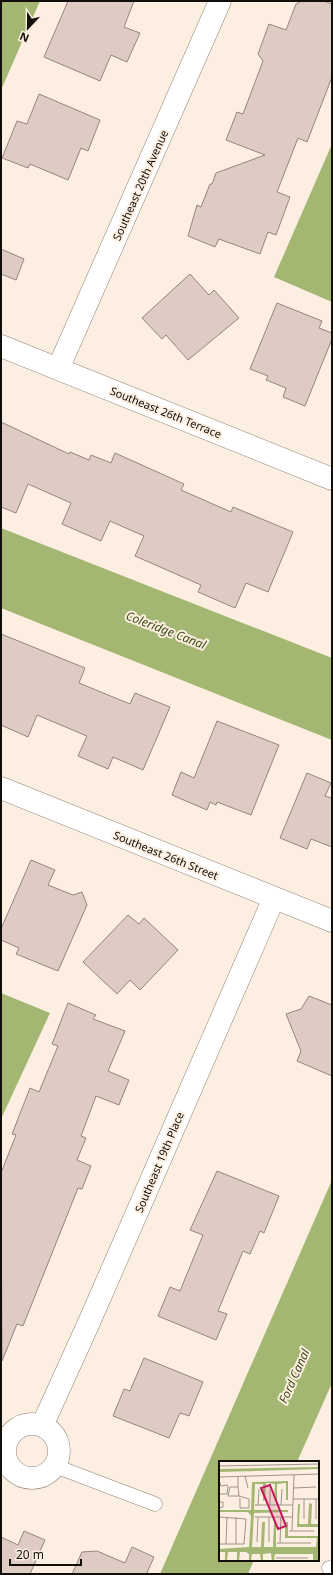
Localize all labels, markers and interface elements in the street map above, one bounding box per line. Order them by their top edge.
north arrow [8,8,48,48]
text: N [17,29,31,46]
street label: Southeast 20th Avenue [109,127,171,243]
street label: Southeast 26th Terrace [108,383,224,441]
water label: Coleridge Canal [124,607,209,653]
street label: Southeast 26th Street [111,827,221,883]
street label: Southeast 19th Place [131,1109,187,1215]
water label: Ford Canal [274,1345,314,1406]
inset map [219,1461,319,1561]
scale bar [10,1541,81,1567]
text: 20 m [16,1546,44,1563]

